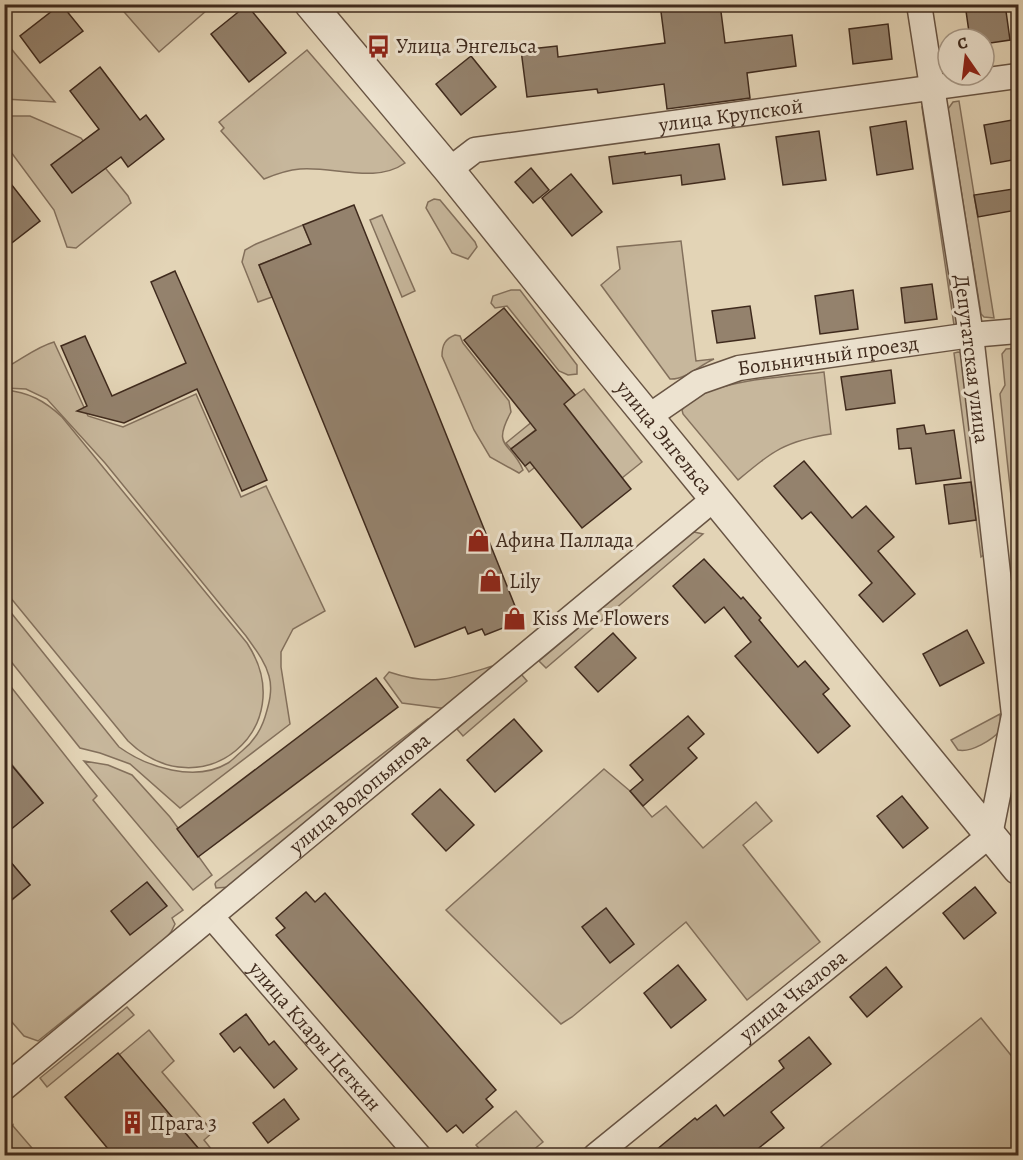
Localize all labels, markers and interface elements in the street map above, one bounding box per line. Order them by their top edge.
north arrow [936,27,996,87]
place label: Улица Энгельса [396,32,537,60]
text: С [955,32,970,55]
bus stop icon: Улица Энгельса [365,33,391,59]
street label: улица Крупской [656,91,805,139]
street label: Депутатская улица [948,273,996,445]
street label: Больничный проезд [735,329,920,382]
street label: улица Энгельса [609,374,720,500]
place label: Афина Паллада [495,526,634,554]
shop icon: Афина Паллада [465,527,491,553]
place label: Lily [509,567,541,595]
shop icon: Lily [478,568,504,594]
place label: Kiss Me Flowers [532,604,669,632]
shop icon: Kiss Me Flowers [501,605,527,631]
street label: улица Водопьянова [282,726,436,860]
street label: улица Чкалова [732,943,853,1048]
street label: улица Клары Цеткин [242,954,388,1117]
place label: Прага 3 [150,1109,217,1137]
building icon: Прага 3 [119,1110,145,1136]

